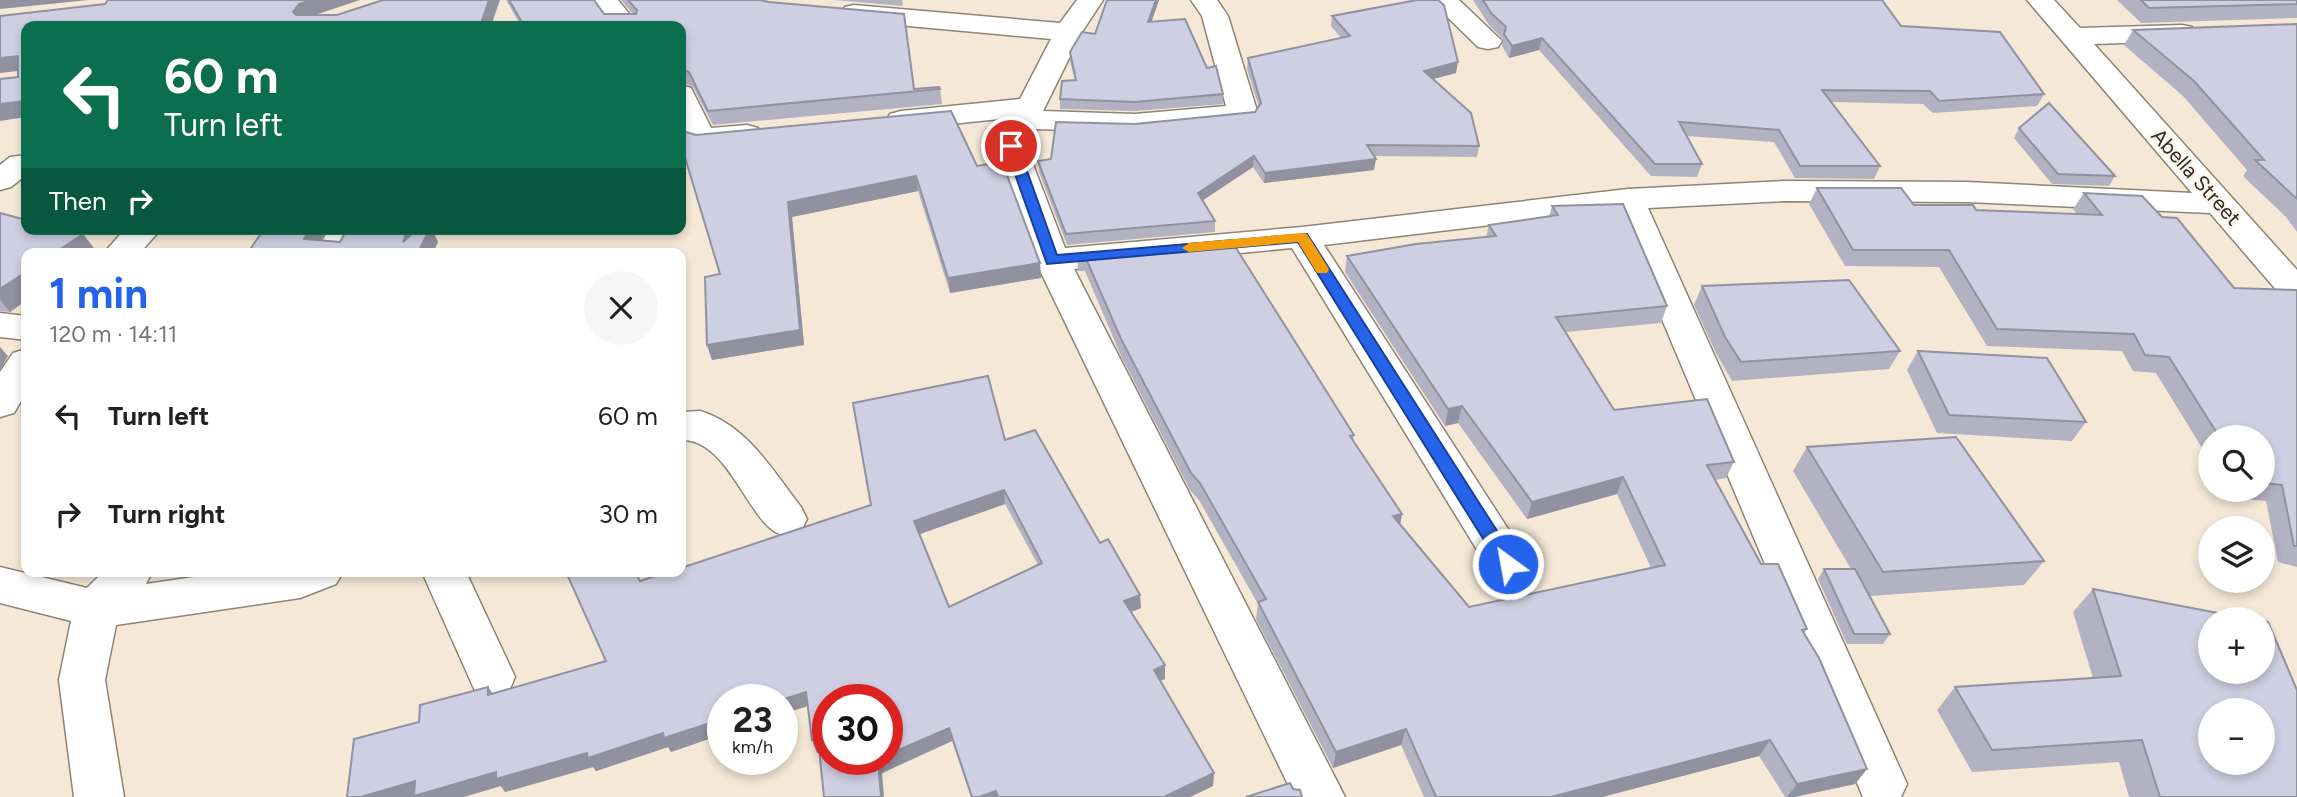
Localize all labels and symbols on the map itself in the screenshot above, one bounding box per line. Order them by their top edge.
pin [981,116,1041,176]
street label: Abella Street [2146,123,2246,230]
position arrow [1471,527,1545,601]
speed limit sign: 30 [812,684,903,775]

